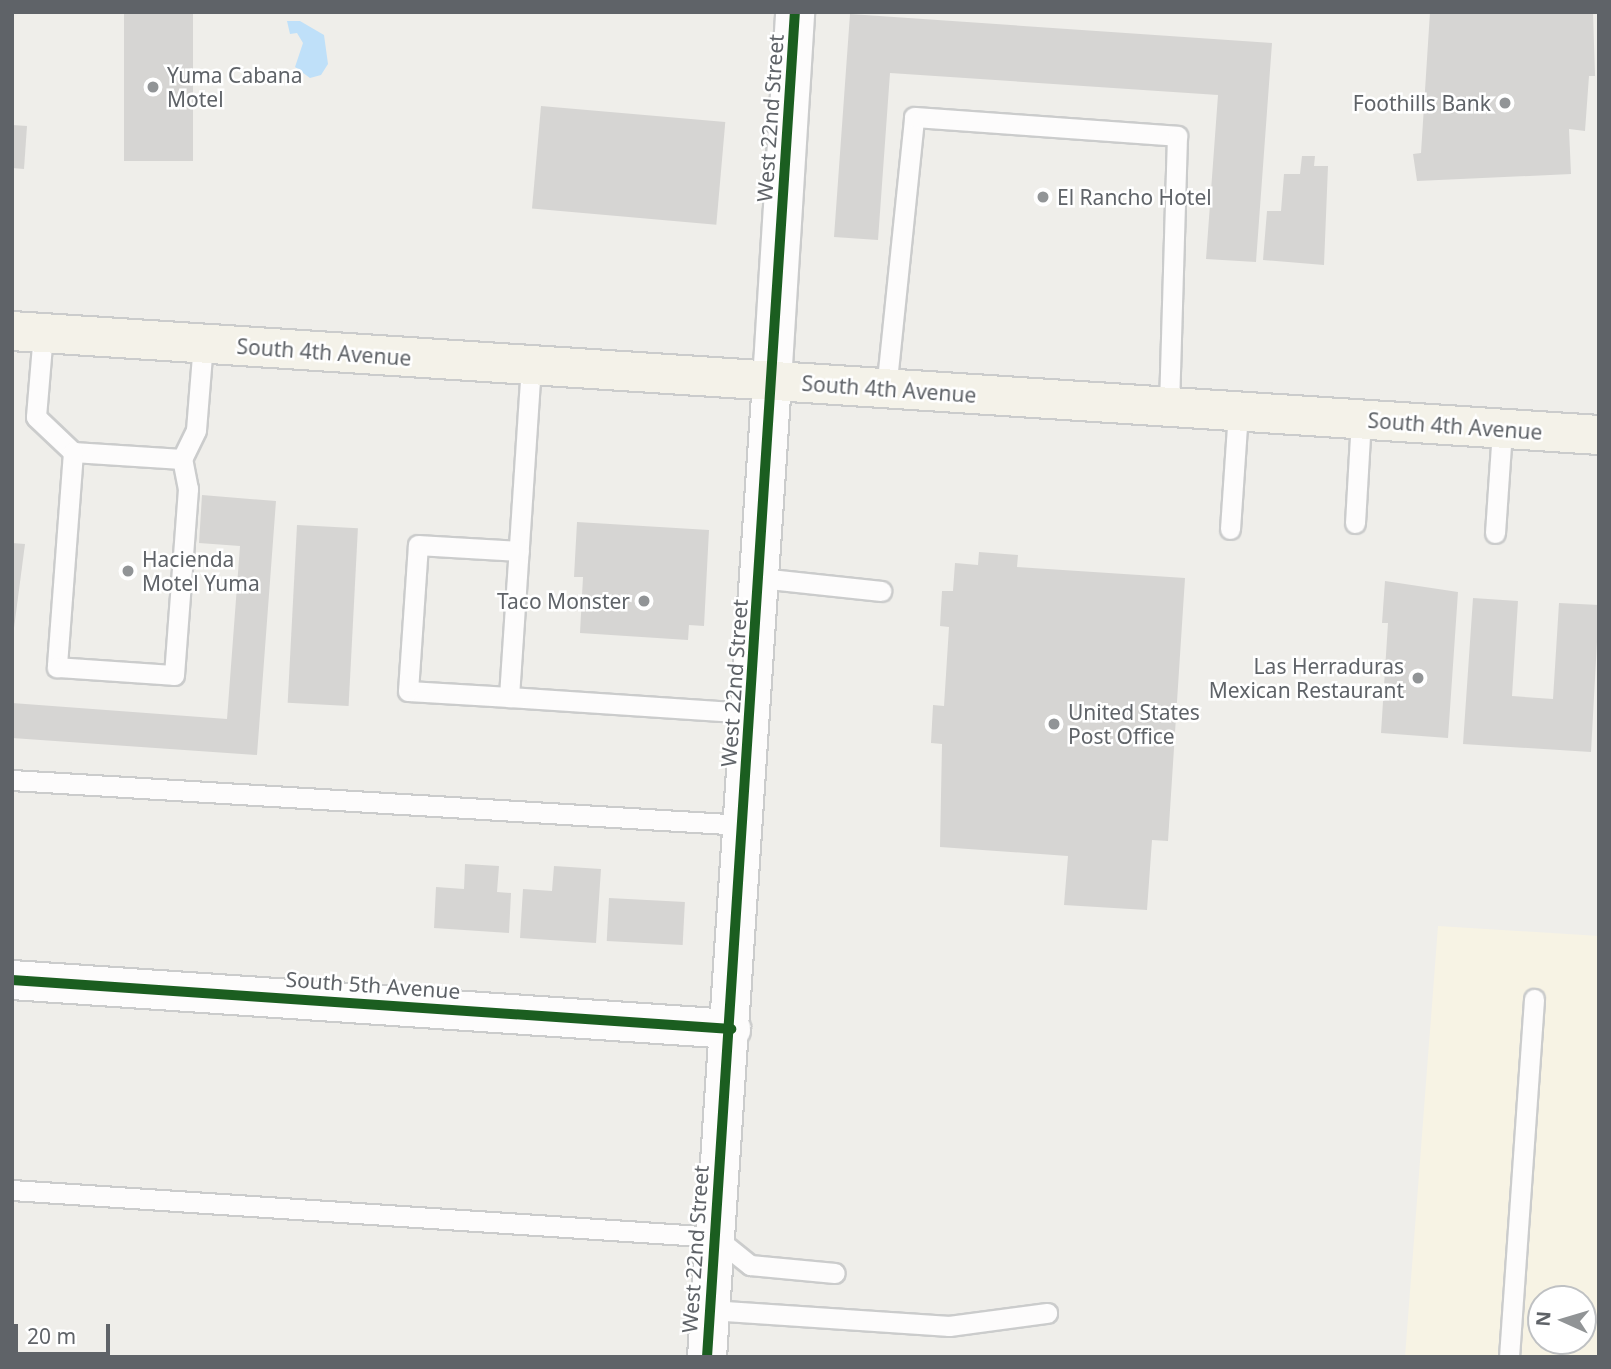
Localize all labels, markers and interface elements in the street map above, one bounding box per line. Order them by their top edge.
street label: West 22nd Street [752,33,788,203]
place label: Yuma Cabana Motel [167,62,303,112]
marker: Yuma Cabana Motel [145,79,161,95]
place label: Foothills Bank [1353,90,1491,116]
marker: Foothills Bank [1497,95,1513,111]
place label: El Rancho Hotel [1057,184,1212,210]
marker: El Rancho Hotel [1035,189,1051,205]
street label: South 4th Avenue [236,333,412,371]
street label: South 4th Avenue [801,370,977,408]
street label: South 4th Avenue [1367,407,1543,445]
place label: Hacienda Motel Yuma [142,546,260,596]
marker: Hacienda Motel Yuma [120,563,136,579]
place label: Taco Monster [497,588,630,614]
marker: Taco Monster [636,593,652,609]
street label: West 22nd Street [716,598,752,768]
place label: Las Herraduras Mexican Restaurant [1209,653,1404,703]
marker: Las Herraduras Mexican Restaurant [1410,670,1426,686]
place label: United States Post Office [1068,699,1200,749]
marker: United States Post Office [1046,716,1062,732]
street label: South 5th Avenue [285,966,461,1004]
street label: West 22nd Street [677,1164,713,1334]
north arrow [1527,1285,1597,1355]
scale bar [18,1310,114,1354]
text: N [1530,1310,1557,1327]
text: 20 m [27,1322,76,1350]

